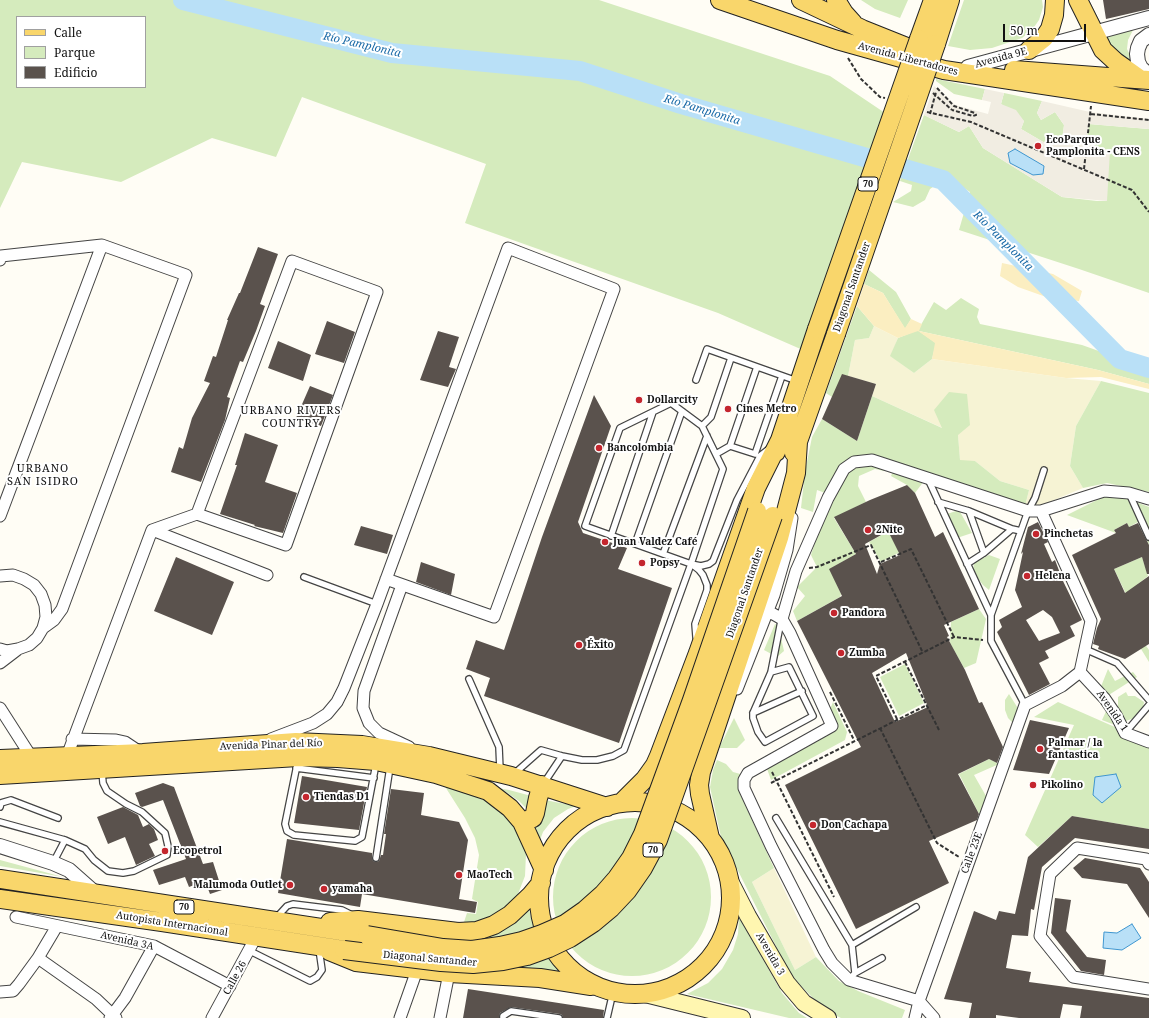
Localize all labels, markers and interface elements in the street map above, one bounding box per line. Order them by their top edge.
legend [16,16,146,88]
scale bar [1005,16,1088,42]
text: 50 m [1010,22,1038,39]
text: Calle [54,24,82,41]
water label: Río Pamplonita [322,30,402,60]
street label: Avenida Libertadores [857,40,959,78]
text: Parque [54,44,95,61]
street label: Avenida 9E [974,45,1028,71]
text: Edificio [54,64,97,81]
water label: Río Pamplonita [662,92,742,128]
place label: EcoParque Pamplonita - CENS [1046,134,1140,158]
marker: EcoParque Pamplonita - CENS [1033,141,1043,151]
road number: 70 [858,177,878,191]
water label: Río Pamplonita [970,208,1036,274]
street label: Diagonal Santander [831,240,873,334]
place label: Dollarcity [647,394,698,406]
marker: Dollarcity [634,395,644,405]
place label: Cines Metro [736,403,797,415]
district label: URBANO RIVERS COUNTRY [241,404,341,430]
marker: Cines Metro [723,404,733,414]
place label: Bancolombia [607,442,673,454]
marker: Bancolombia [594,443,604,453]
district label: URBANO SAN ISIDRO [7,462,79,488]
place label: 2Nite [876,524,903,536]
marker: 2Nite [863,525,873,535]
place label: Pinchetas [1044,528,1093,540]
marker: Pinchetas [1031,529,1041,539]
place label: Juan Valdez Café [613,536,697,548]
marker: Juan Valdez Café [600,537,610,547]
street label: Diagonal Santander [724,546,766,640]
place label: Popsy [650,557,680,569]
marker: Popsy [637,558,647,568]
place label: Helena [1035,570,1071,582]
marker: Helena [1022,571,1032,581]
place label: Pandora [842,607,885,619]
marker: Pandora [829,608,839,618]
place label: Éxito [587,639,614,651]
marker: Éxito [574,640,584,650]
place label: Zumba [849,647,885,659]
marker: Zumba [836,648,846,658]
street label: Avenida 1 [1094,688,1130,734]
street label: Avenida Pinar del Río [219,737,323,753]
place label: Palmar / la fantastica [1048,737,1103,760]
marker: Palmar / la fantastica [1035,744,1045,754]
place label: Pikolino [1041,779,1083,791]
marker: Pikolino [1028,780,1038,790]
place label: Tiendas D1 [314,791,370,803]
marker: Tiendas D1 [301,792,311,802]
place label: Don Cachapa [821,819,887,831]
marker: Don Cachapa [808,820,818,830]
street label: Calle 23E [959,831,985,875]
road number: 70 [643,843,663,857]
place label: Ecopetrol [173,845,222,857]
marker: Ecopetrol [160,846,170,856]
place label: MaoTech [467,869,512,881]
marker: MaoTech [454,870,464,880]
place label: Malumoda Outlet [193,879,282,891]
marker: Malumoda Outlet [285,880,295,890]
place label: yamaha [332,883,372,895]
marker: yamaha [319,884,329,894]
road number: 70 [174,900,194,914]
street label: Autopista Internacional [115,909,229,939]
street label: Avenida 3A [99,929,155,953]
street label: Avenida 3 [753,931,787,977]
street label: Diagonal Santander [382,949,478,969]
street label: Calle 26 [221,959,249,997]

